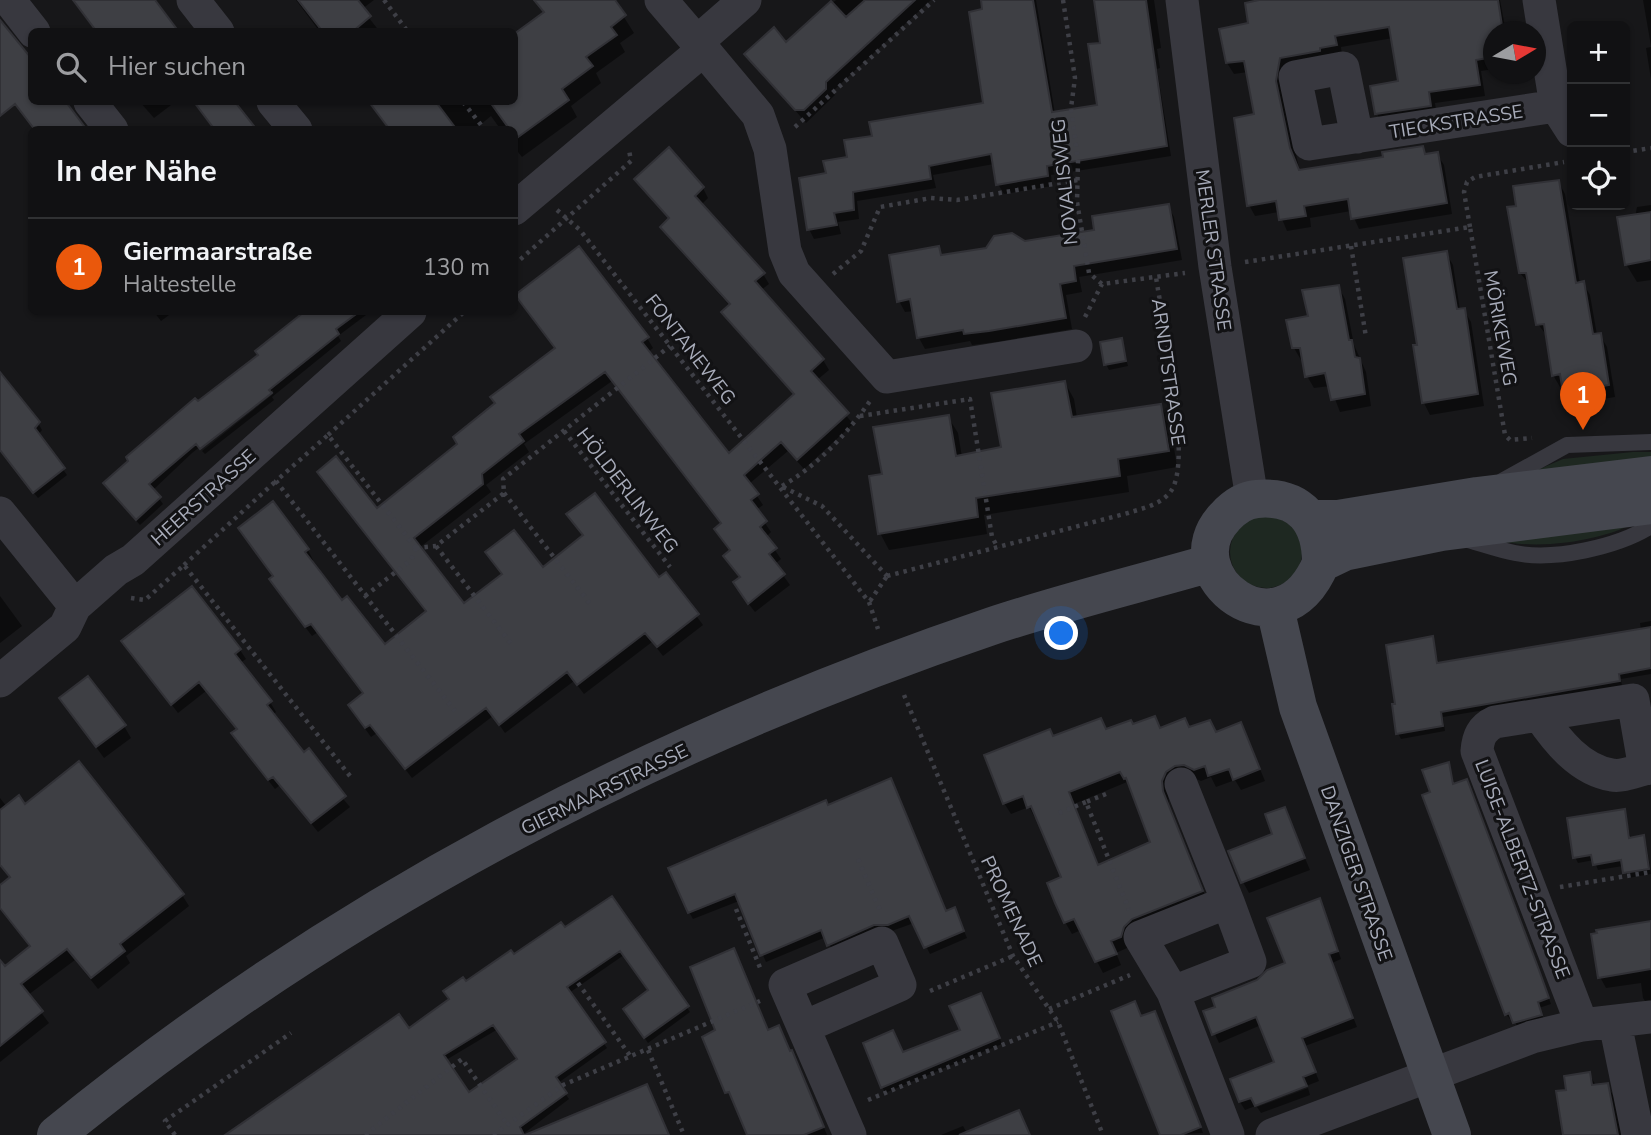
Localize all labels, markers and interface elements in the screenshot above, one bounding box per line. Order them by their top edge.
north arrow [1483,21,1546,84]
map controls [1567,21,1630,210]
button: + [1567,21,1630,84]
search box [28,28,518,105]
icon: search [52,48,90,86]
text: Hier suchen [108,49,246,84]
button: − [1567,84,1630,147]
street label: TIECKSTRASSE [1387,99,1525,145]
street label: NOVALISWEG [1045,118,1085,246]
button: locate [1567,147,1630,210]
text: In der Nähe [56,151,217,192]
street label: MERLER STRASSE [1189,168,1237,332]
text: Giermaarstraße [123,234,312,269]
text: 1 [72,252,86,283]
text: 130 m [423,252,490,283]
street label: MÖRIKEWEG [1477,268,1523,388]
text: Haltestelle [123,269,236,300]
street label: FONTANEWEG [639,289,741,410]
street label: ARNDTSTRASSE [1145,297,1191,447]
pin: 1 [1560,372,1606,430]
street label: HÖLDERLINWEG [570,423,684,559]
street label: HEERSTRASSE [146,444,262,552]
your location [1044,616,1078,650]
street label: GIERMAARSTRASSE [517,738,692,842]
street label: LUISE-ALBERTZ-STRASSE [1468,756,1576,983]
street label: DANZIGER STRASSE [1314,782,1398,964]
street label: PROMENADE [974,852,1048,971]

